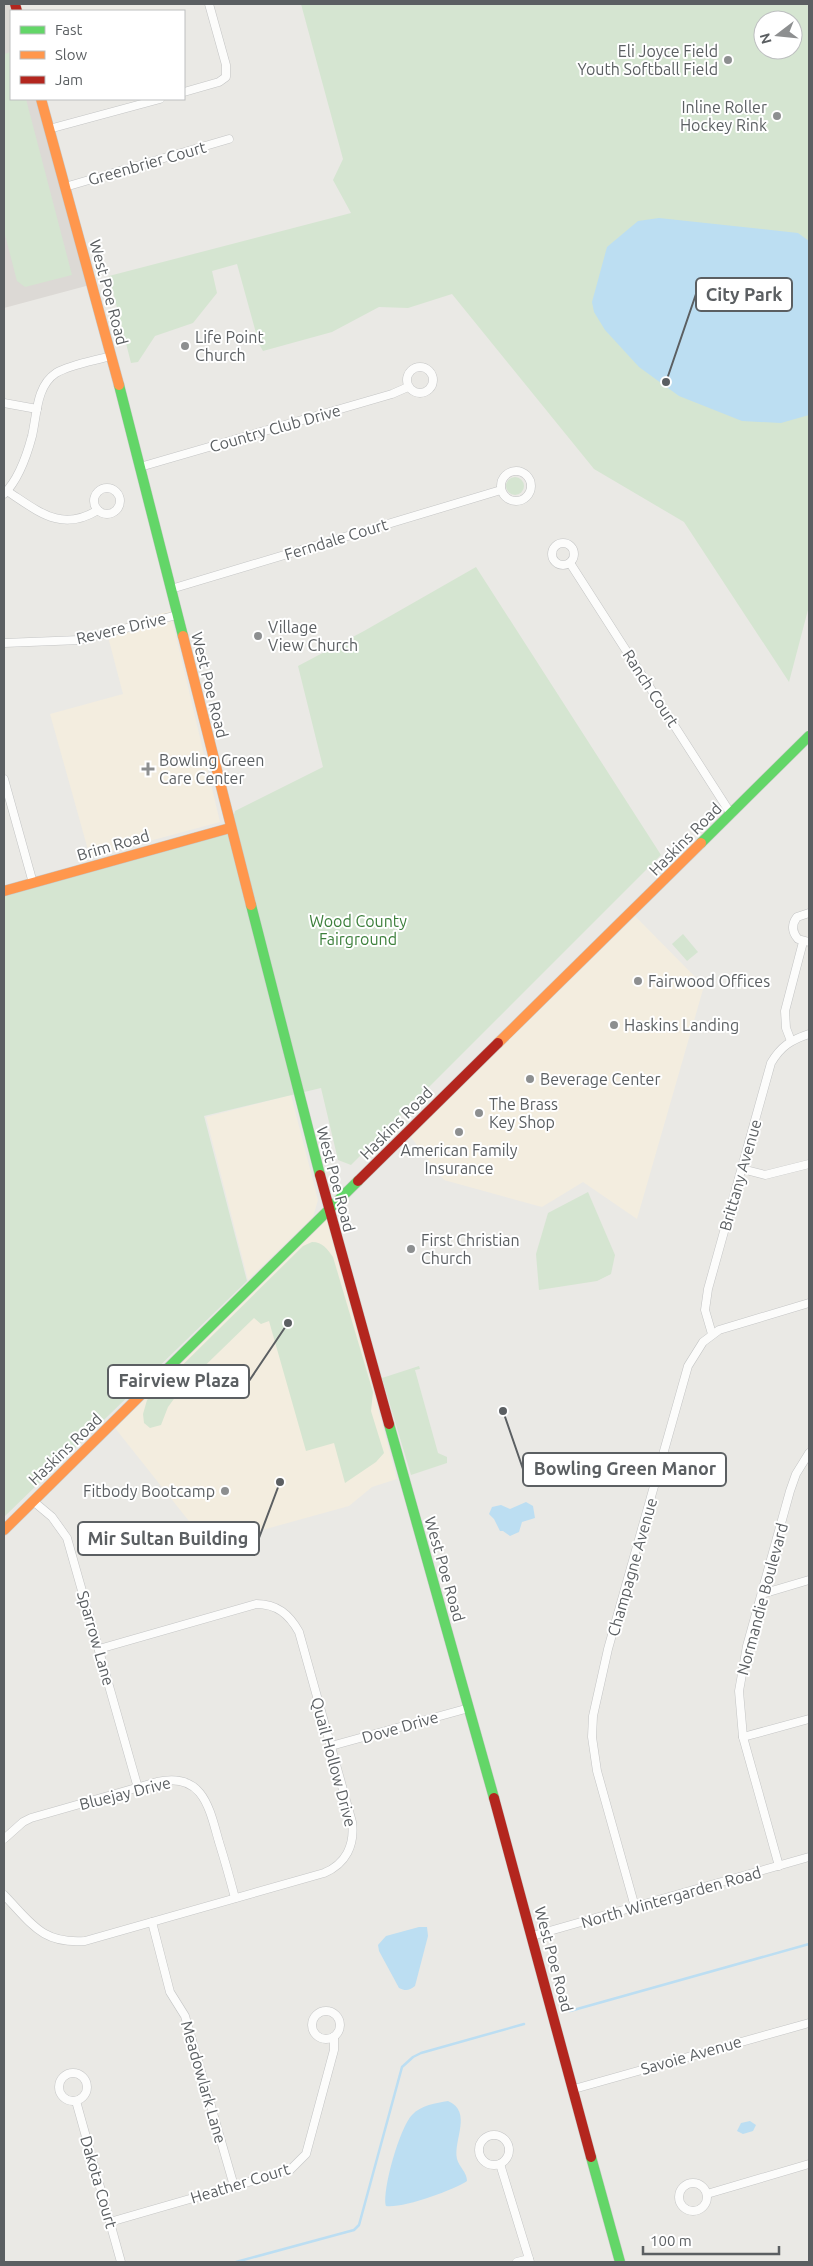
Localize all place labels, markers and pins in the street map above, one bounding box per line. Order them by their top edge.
place label: Eli Joyce Field Youth Softball Field [577,42,718,78]
marker: Eli Joyce Field Youth Softball Field [722,54,734,66]
place label: Inline Roller Hockey Rink [680,98,767,134]
marker: Inline Roller Hockey Rink [771,110,783,122]
callout: City Park [696,278,792,311]
place label: Life Point Church [195,328,264,364]
marker: Life Point Church [179,340,191,352]
place label: Village View Church [268,618,358,654]
marker: Village View Church [252,630,264,642]
place label: Bowling Green Care Center [159,751,264,787]
marker: Bowling Green Care Center [141,762,155,776]
place label: Fairwood Offices [648,972,770,990]
marker: Fairwood Offices [632,975,644,987]
place label: Haskins Landing [624,1016,739,1034]
marker: Haskins Landing [608,1019,620,1031]
place label: Beverage Center [540,1070,660,1088]
marker: Beverage Center [524,1073,536,1085]
place label: The Brass Key Shop [489,1095,558,1131]
marker: The Brass Key Shop [473,1107,485,1119]
marker: American Family Insurance [453,1126,465,1138]
place label: American Family Insurance [400,1141,518,1177]
place label: First Christian Church [421,1231,520,1267]
marker: First Christian Church [405,1243,417,1255]
callout: Fairview Plaza [108,1365,249,1398]
callout: Bowling Green Manor [523,1453,726,1486]
place label: Fitbody Bootcamp [83,1482,215,1500]
marker: Fitbody Bootcamp [219,1485,231,1497]
callout: Mir Sultan Building [78,1522,259,1555]

